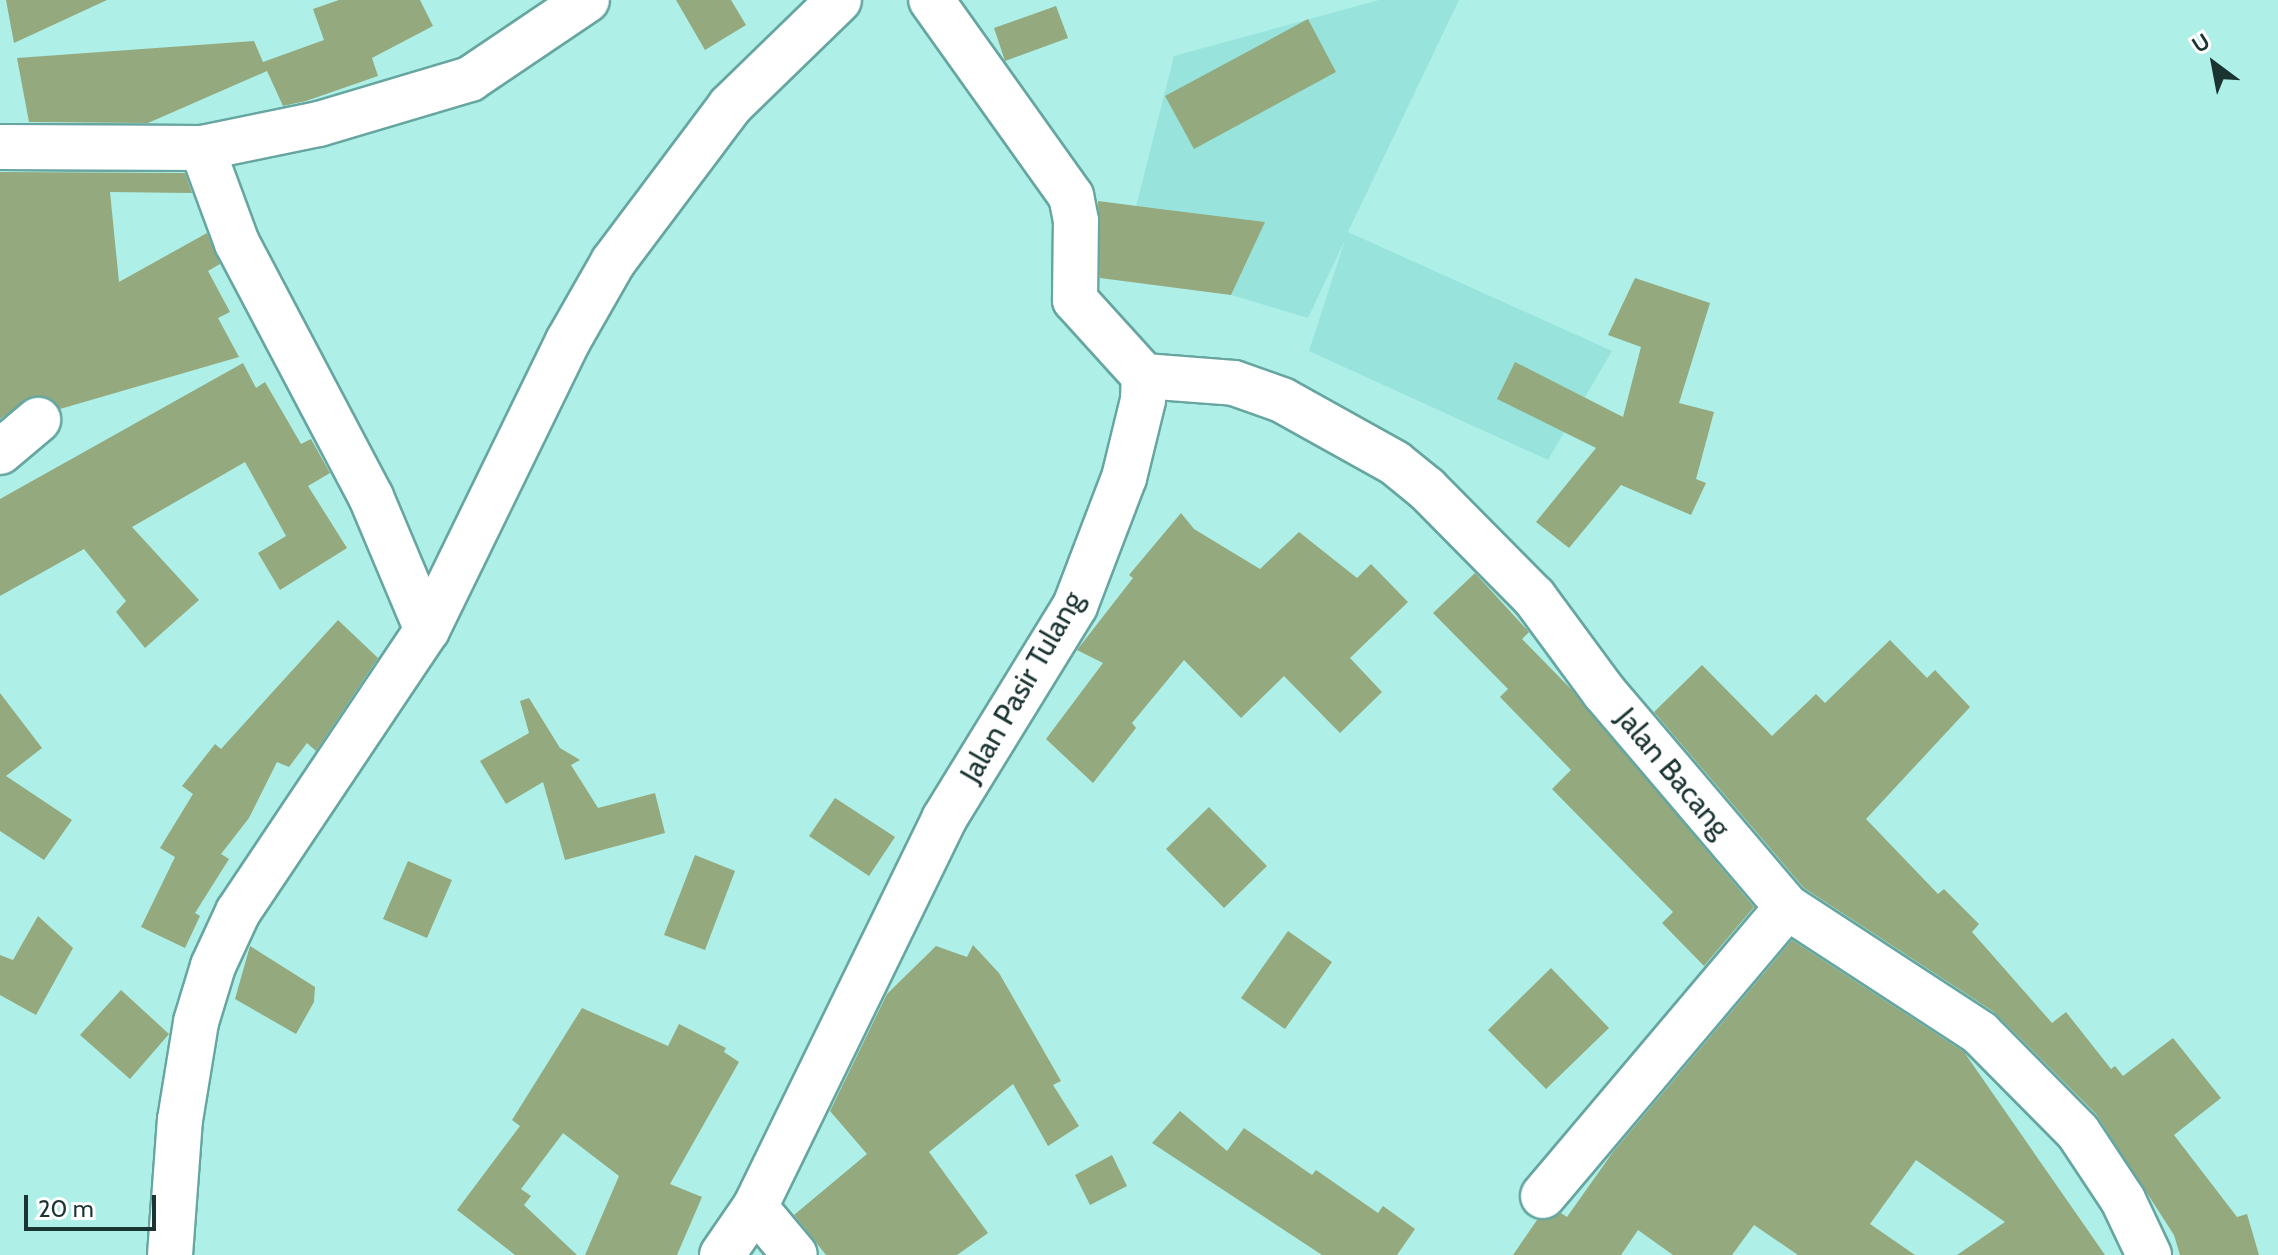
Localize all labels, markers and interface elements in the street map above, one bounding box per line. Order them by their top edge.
north arrow [2174,24,2254,104]
text: U [2187,28,2215,59]
street label: Jalan Pasir Tulang [953,585,1091,789]
street label: Jalan Bacang [1608,701,1738,845]
scale bar [28,1179,160,1229]
text: 20 m [38,1194,94,1223]

